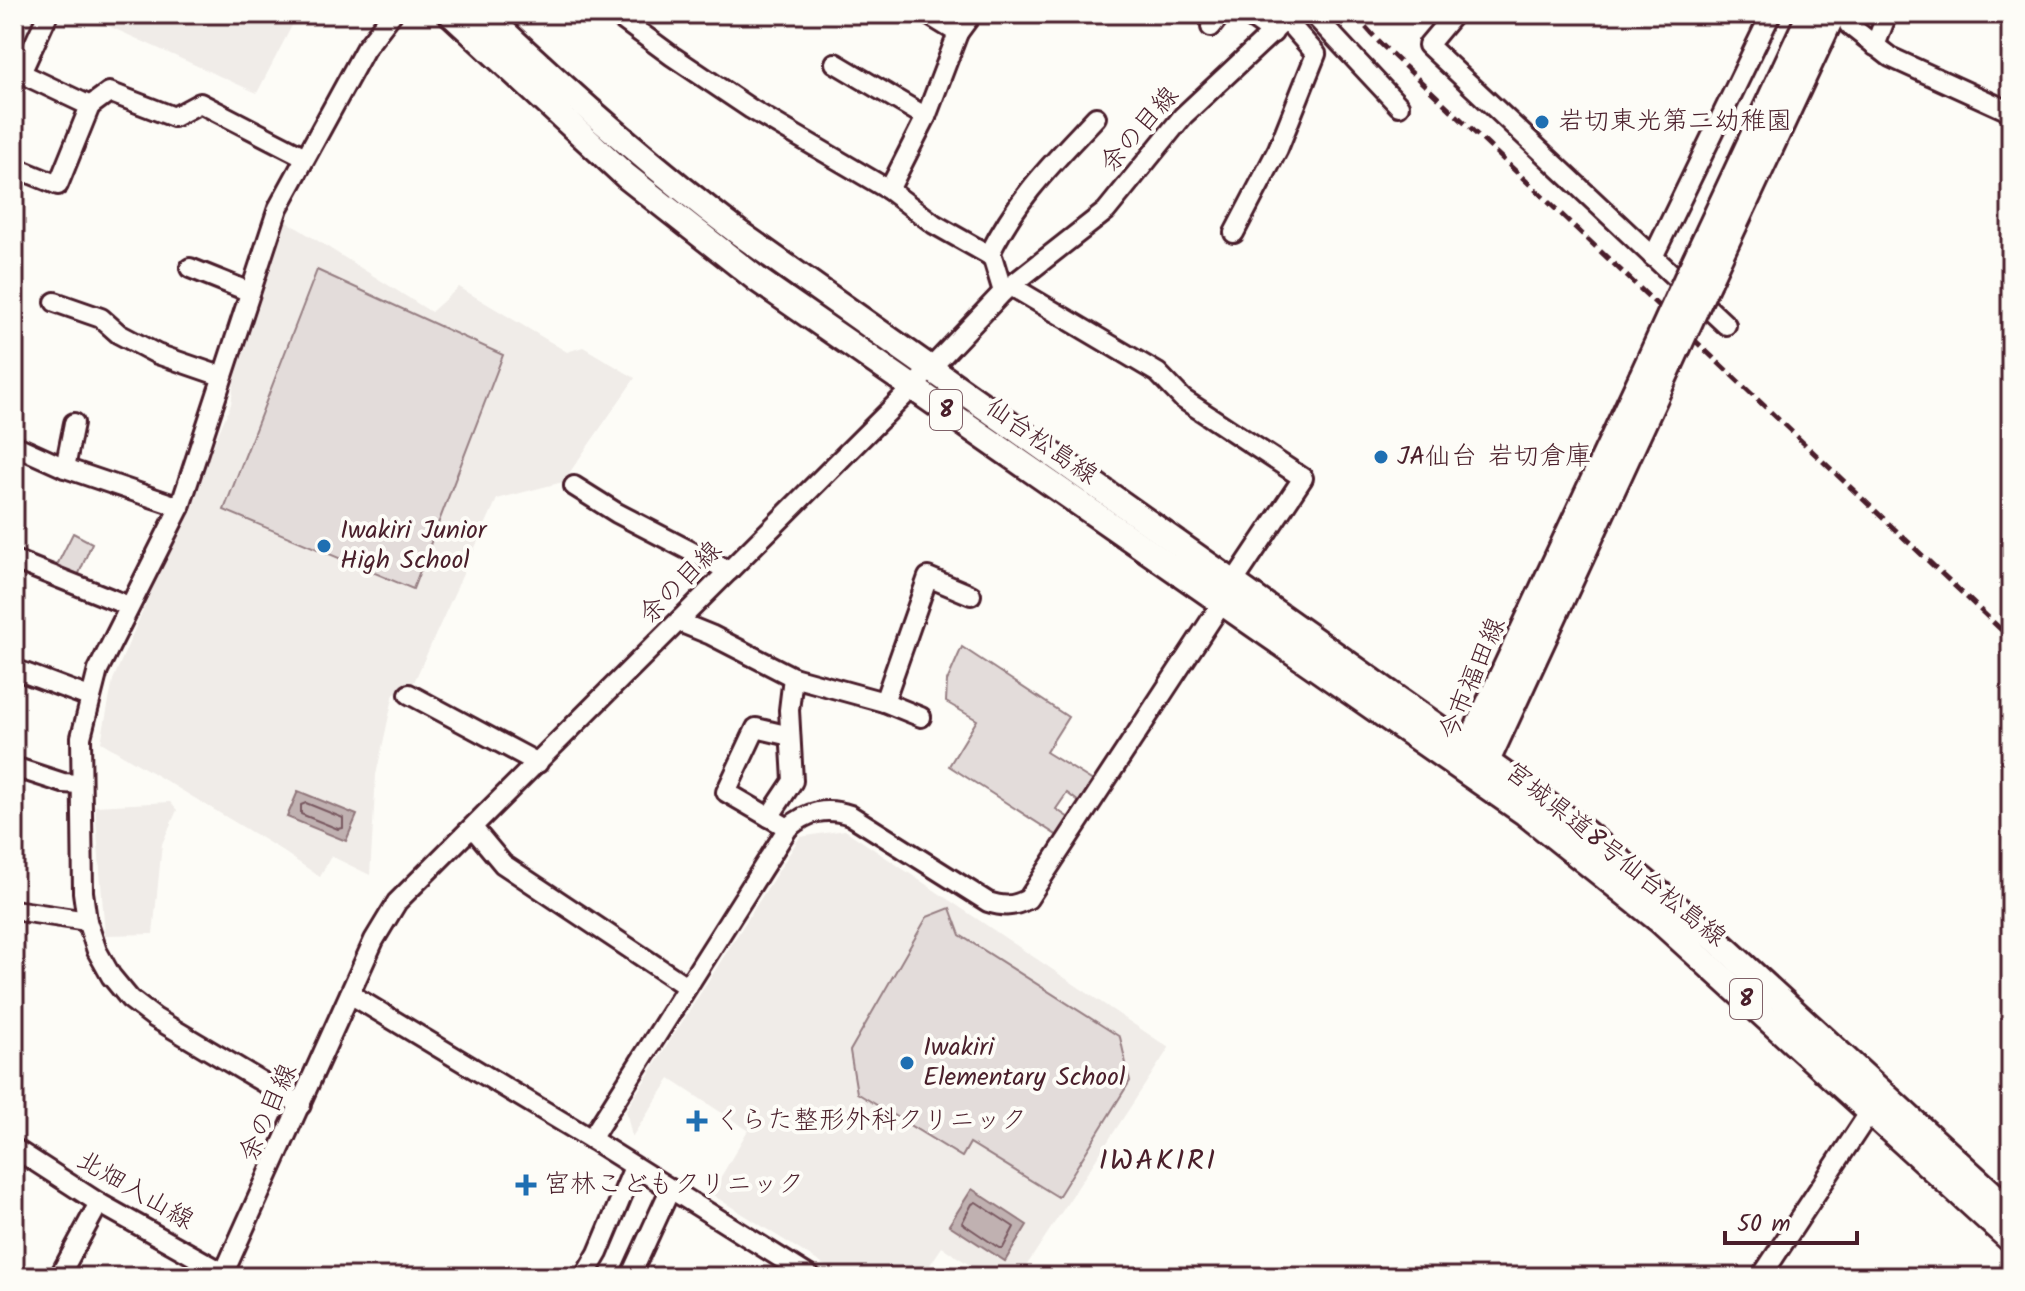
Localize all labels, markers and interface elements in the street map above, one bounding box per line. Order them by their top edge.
street label: 余の目線 [1090,77,1190,183]
place label: 岩切東光第二幼稚園 [1558,101,1792,143]
marker: 岩切東光第二幼稚園 [1533,113,1551,131]
street label: 仙台松島線 [976,388,1106,496]
road number: 8 [930,390,962,430]
place label: JA仙台 岩切倉庫 [1397,436,1591,478]
marker: JA仙台 岩切倉庫 [1372,448,1390,466]
place label: Iwakiri Junior High School [340,510,488,582]
street label: 余の目線 [629,531,733,635]
marker: Iwakiri Junior High School [315,537,333,555]
street label: 今市福田線 [1428,611,1518,747]
street label: 宮城県道8号仙台松島線 [1495,752,1735,958]
road number: 8 [1730,979,1762,1019]
place label: Iwakiri Elementary School [923,1027,1125,1099]
marker: Iwakiri Elementary School [898,1054,916,1072]
street label: 余の目線 [229,1057,309,1169]
place label: くらた整形外科クリニック [715,1100,1027,1142]
marker: くらた整形外科クリニック [686,1110,708,1132]
district label: IWAKIRI [1099,1138,1217,1186]
street label: 北畑入山線 [68,1140,202,1242]
place label: 宮林こどもクリニック [544,1164,804,1206]
marker: 宮林こどもクリニック [515,1174,537,1196]
scale bar [1725,1195,1857,1245]
text: 50 m [1737,1205,1791,1244]

